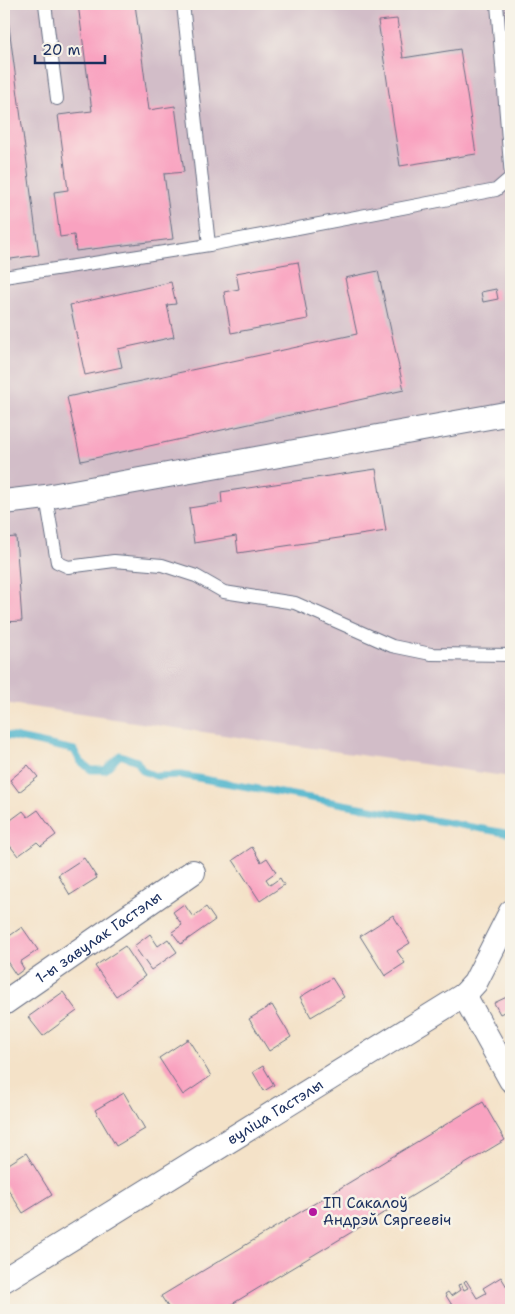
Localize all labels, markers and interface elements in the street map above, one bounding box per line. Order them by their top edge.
scale bar [35,32,105,64]
text: 20 m [42,40,81,60]
street label: 1-ы завулак Гастэлы [31,887,166,988]
street label: вуліца Гастэлы [223,1075,327,1149]
place label: ІП Сакалоў Андрэй Сяргеевіч [323,1193,451,1230]
marker: ІП Сакалоў Андрэй Сяргеевіч [307,1206,319,1218]

